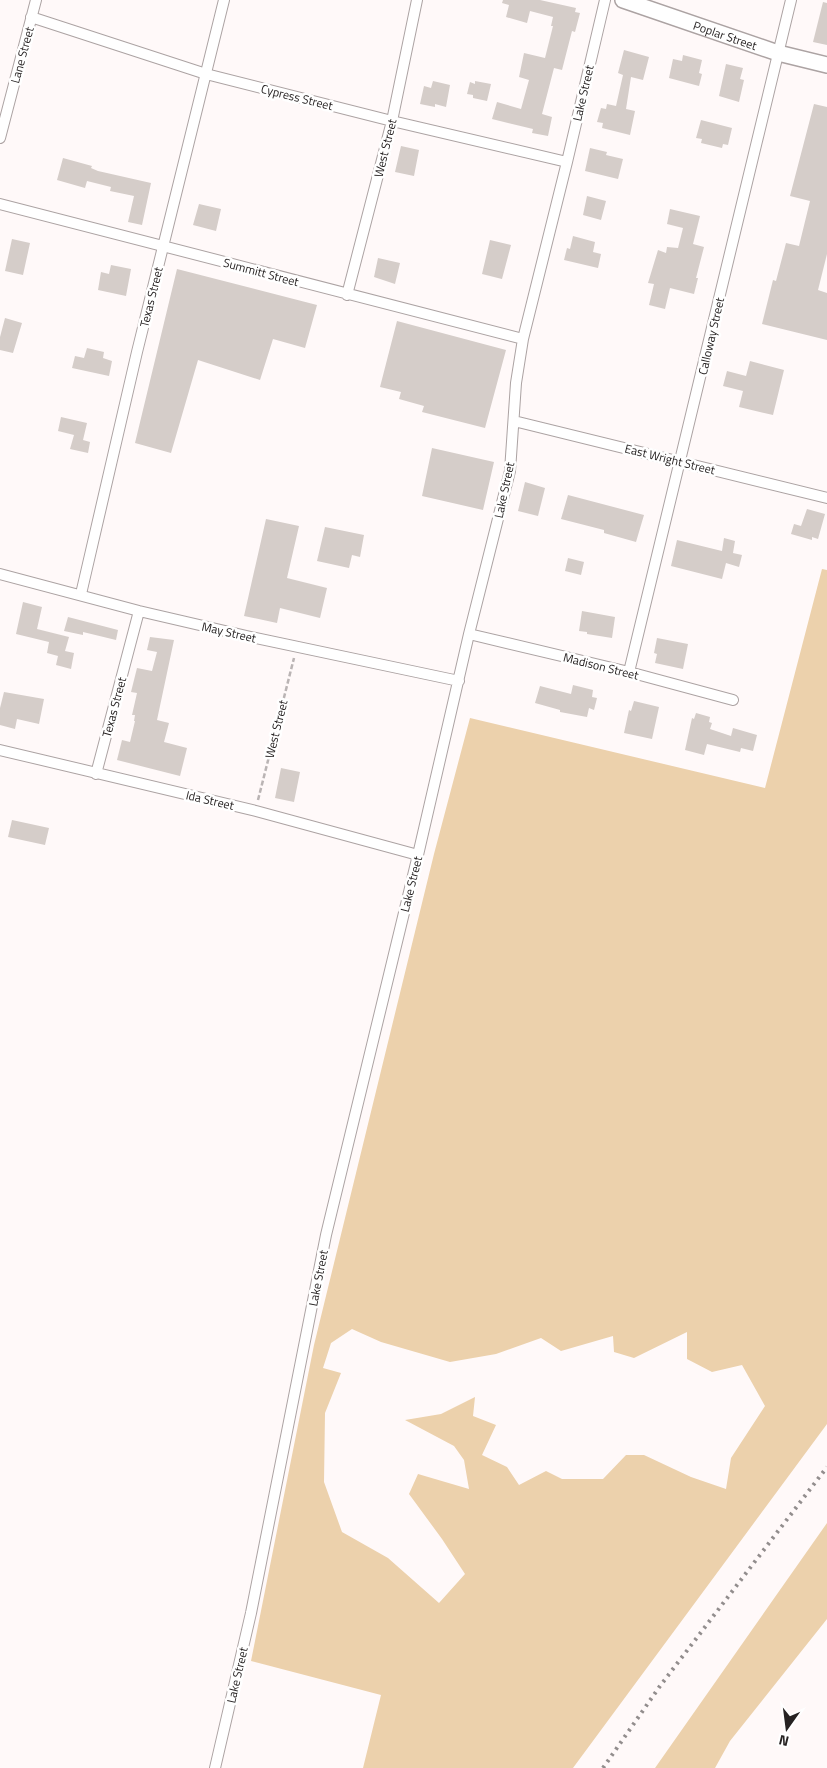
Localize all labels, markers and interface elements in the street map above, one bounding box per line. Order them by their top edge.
street label: Poplar Street [691,15,760,55]
street label: Lane Street [5,24,39,85]
street label: Lake Street [567,62,599,123]
street label: Cypress Street [259,79,336,115]
street label: West Street [369,116,402,179]
street label: Summitt Street [221,253,302,291]
street label: Texas Street [134,264,168,329]
street label: Calloway Street [693,295,729,377]
street label: East Wright Street [623,439,718,480]
street label: Lake Street [489,459,519,520]
street label: May Street [200,617,259,648]
street label: Madison Street [561,647,641,685]
street label: Texas Street [97,674,131,739]
street label: West Street [260,697,293,760]
street label: Ida Street [184,785,237,815]
street label: Lake Street [395,853,427,914]
street label: Lake Street [303,1247,333,1308]
street label: Lake Street [221,1644,253,1705]
north arrow [762,1703,812,1753]
text: N [776,1730,791,1752]

